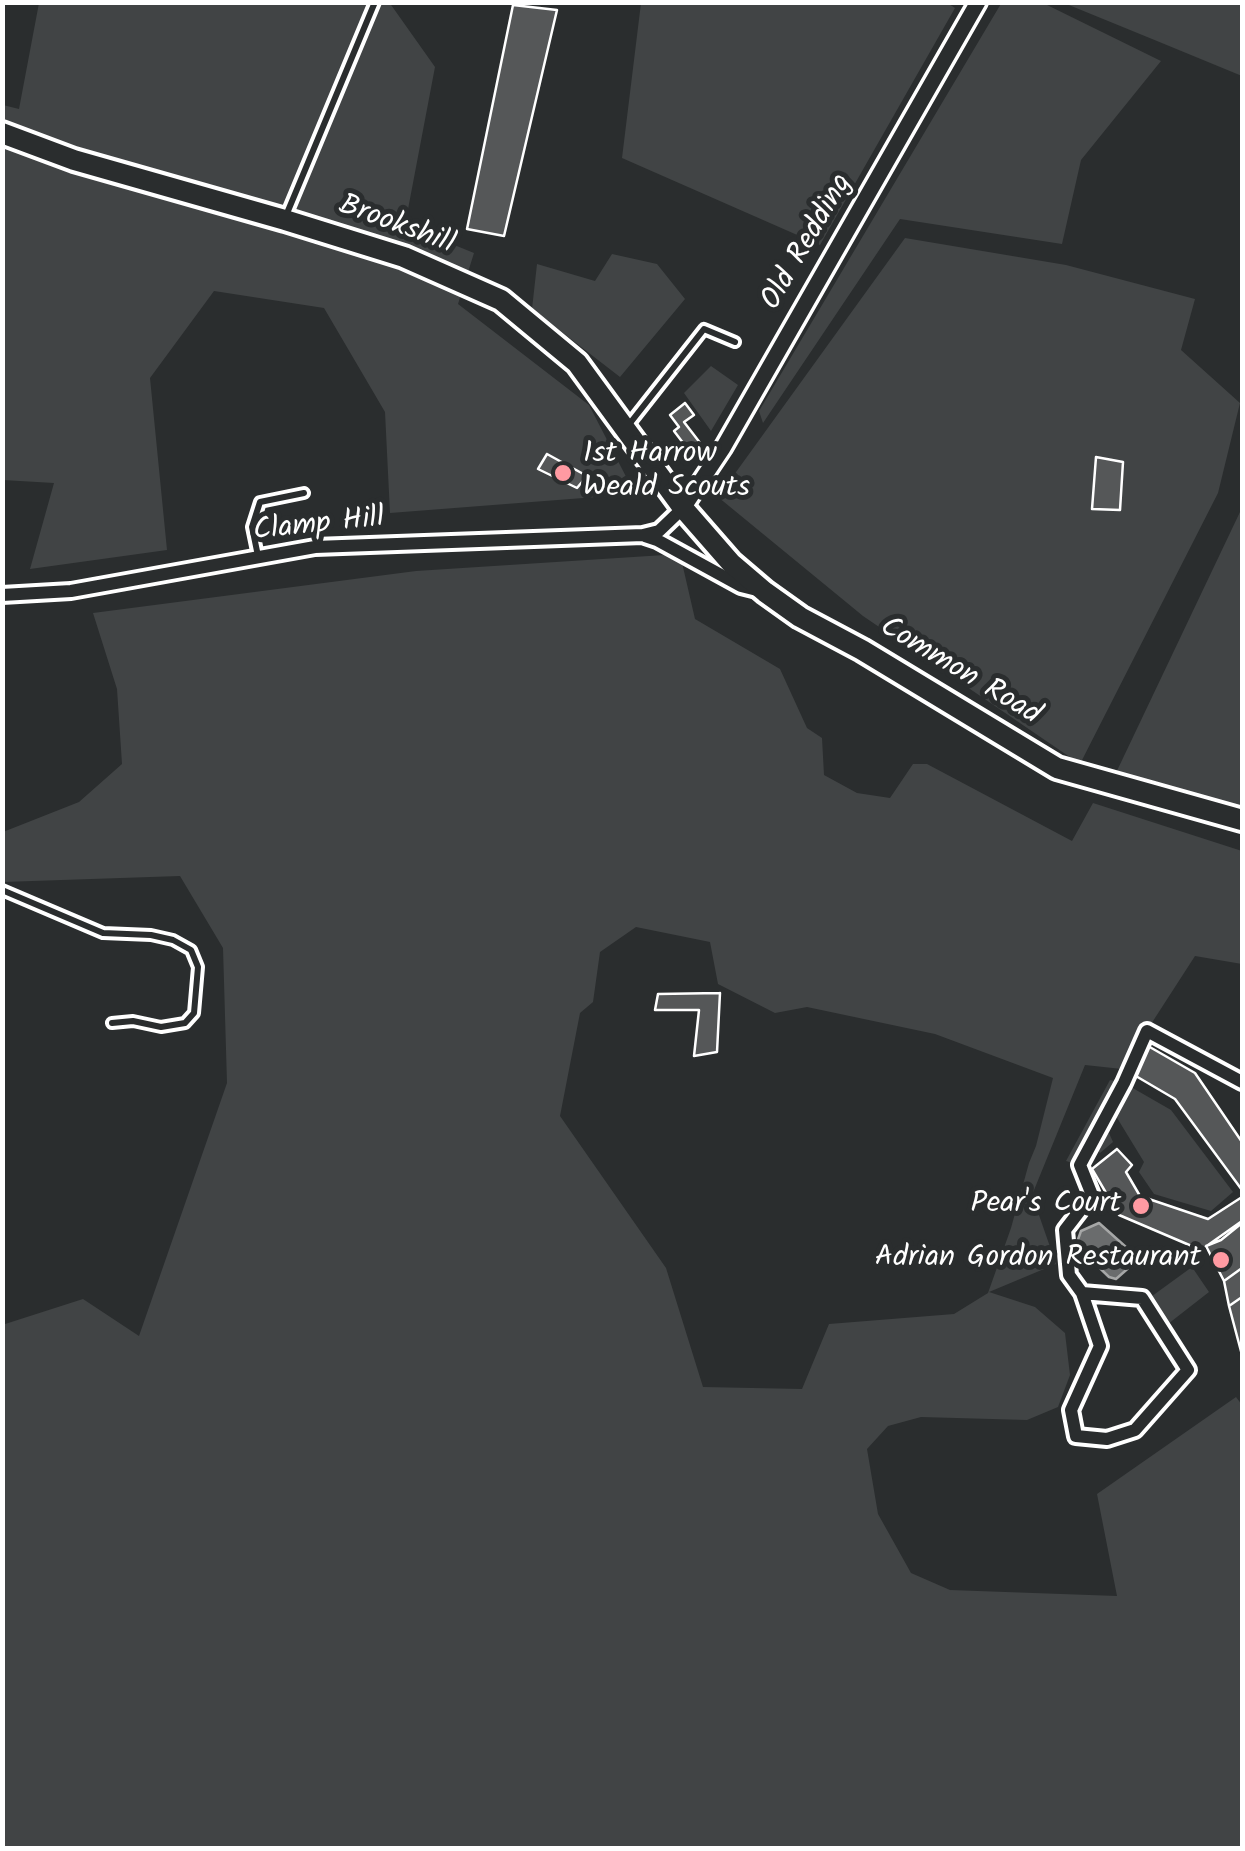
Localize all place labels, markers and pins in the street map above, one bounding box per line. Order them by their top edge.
place label: 1st Harrow Weald Scouts [583,438,750,508]
marker: 1st Harrow Weald Scouts [552,462,574,484]
place label: Pear's Court [971,1188,1121,1224]
marker: Pear's Court [1130,1195,1152,1217]
place label: Adrian Gordon Restaurant [875,1242,1201,1278]
marker: Adrian Gordon Restaurant [1210,1249,1232,1271]

